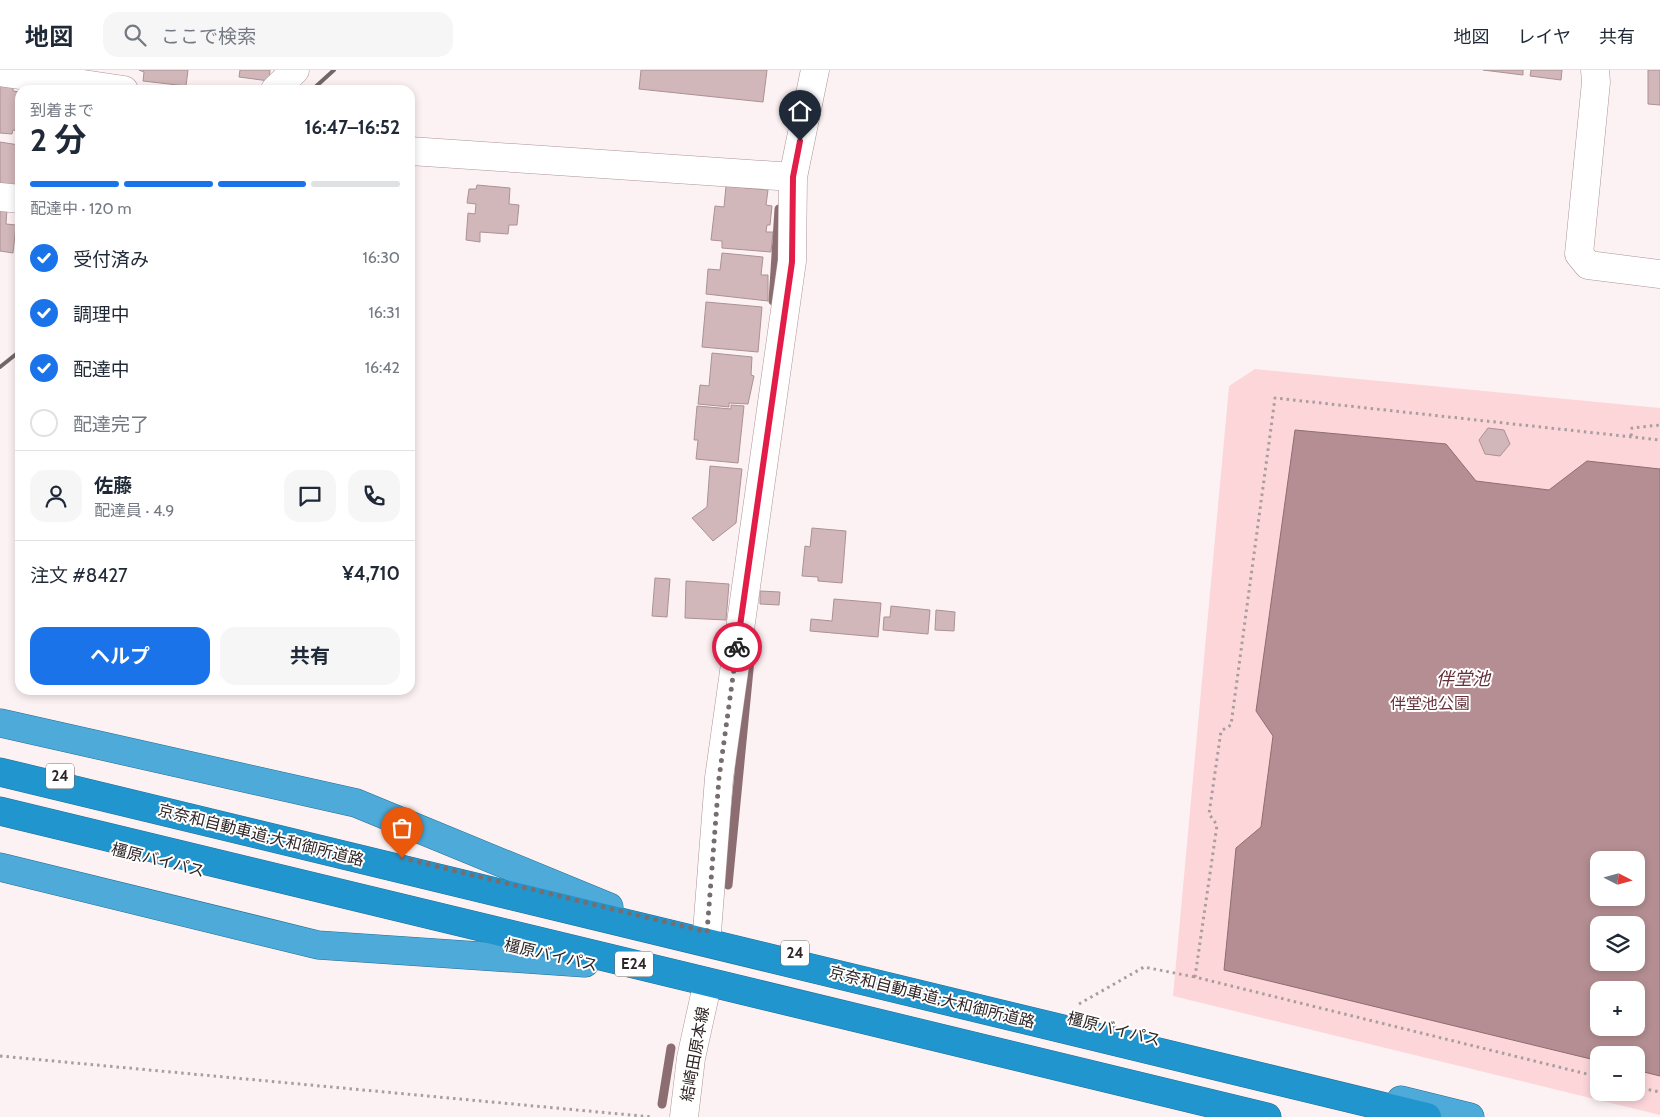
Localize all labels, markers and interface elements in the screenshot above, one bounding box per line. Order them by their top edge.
search box [103,12,453,57]
icon: search [121,21,149,49]
text: 地図 [25,22,73,51]
text: ここで検索 [161,25,256,48]
text: 地図 [1454,26,1490,48]
text: レイヤ [1518,26,1571,48]
text: 共有 [1599,26,1635,48]
pin [779,90,821,141]
icon: home [786,97,814,125]
text: 到着まで [30,101,94,120]
text: 16:47–16:52 [304,116,400,139]
text: 2 分 [30,120,86,159]
text: 配達中 · 120 m [30,199,131,218]
icon: check [30,244,58,272]
text: 受付済み [73,248,149,271]
text: 16:30 [363,248,400,267]
icon: check [30,299,58,327]
text: 調理中 [73,303,130,326]
text: 16:31 [368,303,400,322]
icon: check [30,354,58,382]
text: 配達中 [73,358,130,381]
text: 16:42 [365,358,400,377]
text: 配達完了 [73,413,149,436]
button: person [30,470,82,522]
button: chat [284,470,336,522]
button: phone [348,470,400,522]
text: 佐藤 [94,474,132,497]
text: 配達員 · 4.9 [94,501,174,520]
text: ¥4,710 [342,562,400,585]
text: 注文 #8427 [30,564,128,587]
courier [712,622,762,672]
button: ヘルプ [30,627,210,685]
button: 共有 [220,627,400,685]
icon: bike [723,633,751,661]
water label: 伴堂池 [1436,668,1492,690]
park label: 伴堂池公園 [1390,694,1470,713]
road number: 24 [46,764,74,788]
street label: 京奈和自動車道;大和御所道路 [156,800,366,870]
pin [381,807,423,858]
icon: bag [388,814,416,842]
street label: 橿原バイパス [109,839,207,881]
north arrow [1590,851,1645,906]
map controls [1590,851,1645,1101]
button: layers [1590,916,1645,971]
street label: 橿原バイパス [502,935,600,975]
road number: 24 [781,940,809,966]
road number: E24 [615,952,653,976]
street label: 京奈和自動車道;大和御所道路 [827,962,1037,1032]
button: + [1590,981,1645,1036]
street label: 結崎田原本線 [677,1005,713,1103]
street label: 橿原バイパス [1065,1008,1163,1050]
button: − [1590,1046,1645,1101]

